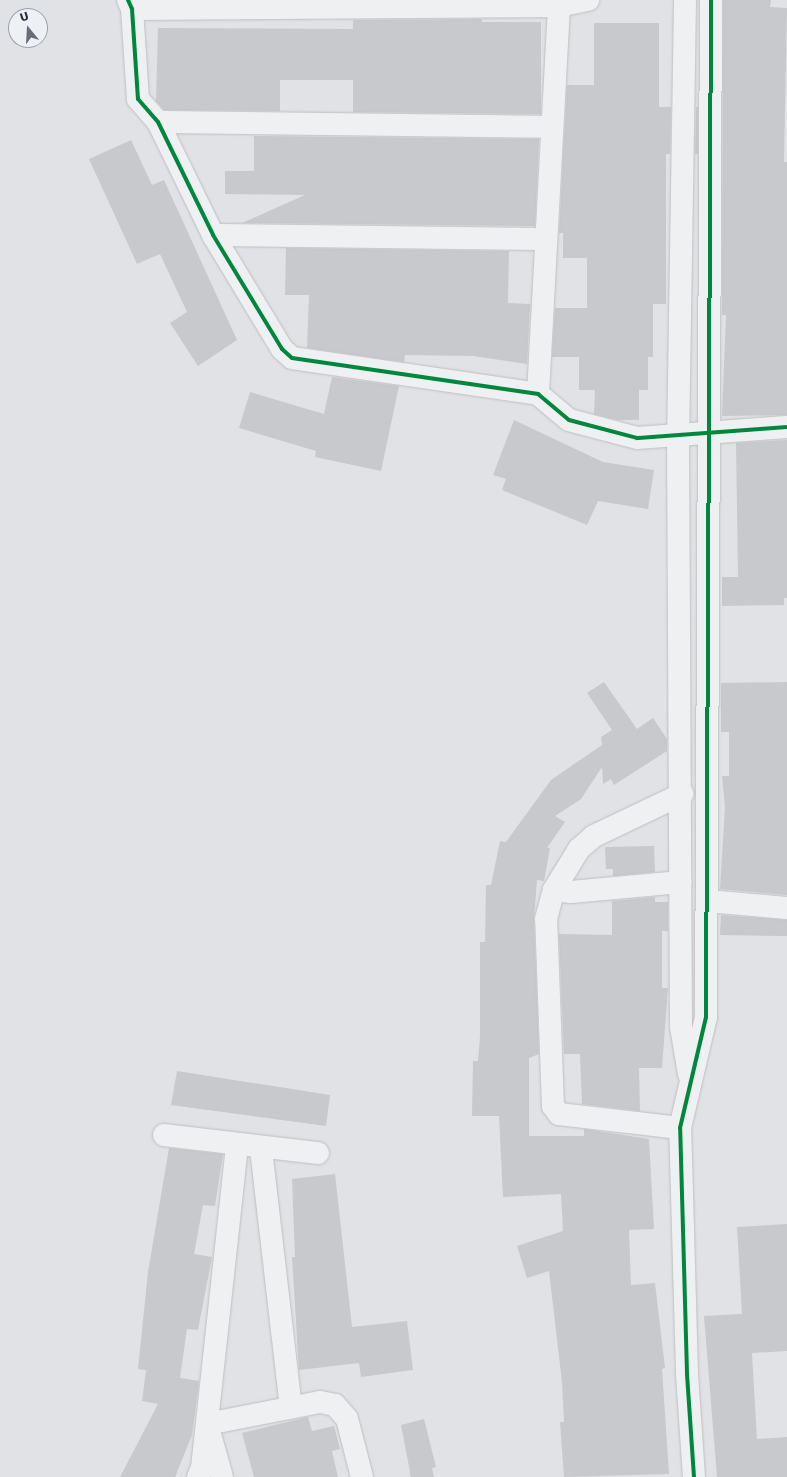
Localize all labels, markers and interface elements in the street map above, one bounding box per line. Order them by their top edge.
north arrow [8,8,48,48]
text: U [18,10,31,25]

